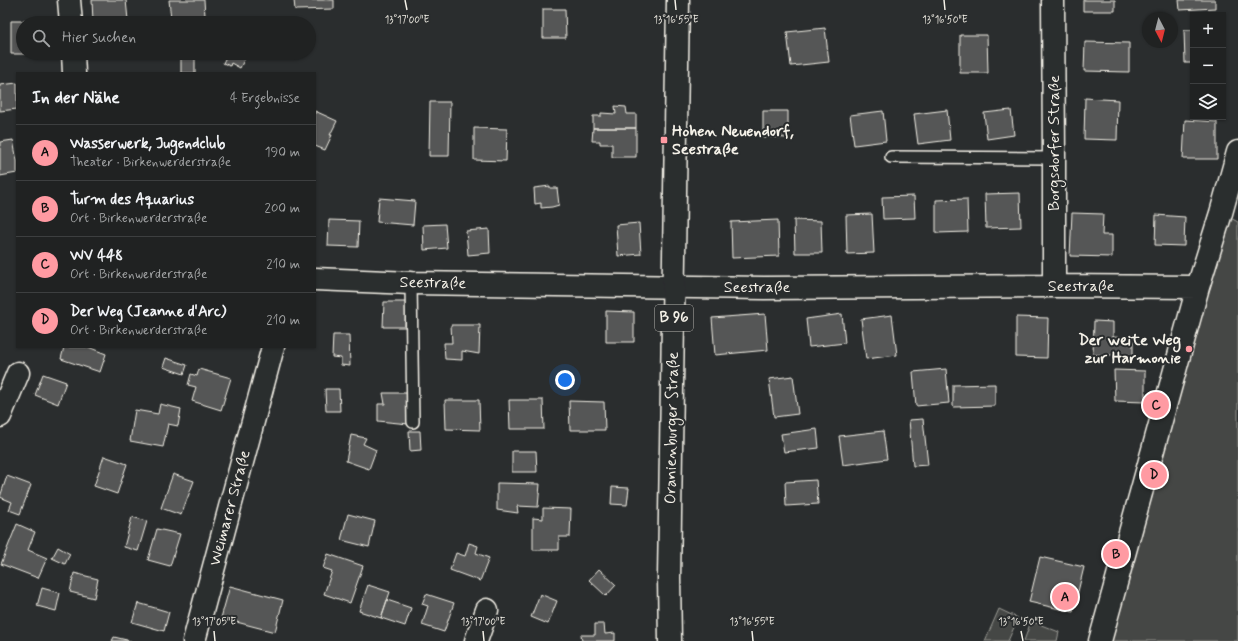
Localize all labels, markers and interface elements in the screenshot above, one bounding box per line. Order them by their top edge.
north arrow [1142,12,1178,48]
map controls [1190,12,1226,120]
button: + [1190,12,1226,48]
text: 13°17'00"E [385,13,429,27]
text: 13°16'55"E [653,13,699,27]
text: 13°16'50"E [922,13,968,27]
search box [16,16,316,60]
icon: search [30,27,52,49]
text: Hier suchen [62,28,136,48]
button: − [1190,48,1226,84]
street label: Borgsdorfer Straße [1044,75,1066,211]
button: layers [1190,84,1226,120]
text: In der Nähe [32,87,120,109]
text: 4 Ergebnisse [230,90,300,107]
place label: Hohen Neuendorf, Seestraße [672,121,794,160]
text: Wasserwerk, Jugendclub [70,134,225,154]
marker: Hohen Neuendorf, Seestraße [659,135,669,145]
text: A [41,144,49,161]
text: 190 m [265,144,300,161]
text: Theater · Birkenwerderstraße [70,154,231,171]
text: Turm des Aquarius [70,190,194,210]
text: B [41,200,49,217]
text: 200 m [265,200,300,217]
text: Ort · Birkenwerderstraße [70,210,207,227]
text: WV 448 [70,246,123,266]
text: C [40,256,50,273]
text: 210 m [266,256,300,273]
text: Ort · Birkenwerderstraße [70,266,207,283]
street label: Seestraße [400,272,467,294]
street label: Seestraße [1048,276,1114,297]
street label: Seestraße [724,277,790,298]
text: Der Weg (Jeanne d'Arc) [70,302,226,322]
road number: B 96 [655,305,693,331]
text: D [41,312,49,329]
text: 210 m [266,312,300,329]
text: Ort · Birkenwerderstraße [70,322,207,339]
place label: Der weite Weg zur Harmonie [1078,330,1181,369]
marker: Der weite Weg zur Harmonie [1184,344,1194,354]
street label: Oranienburger Straße [660,352,685,504]
your location [555,370,575,390]
pin: C [1143,390,1169,420]
street label: Weimarer Straße [204,448,256,568]
pin: D [1141,460,1167,490]
pin: B [1103,539,1129,569]
pin: A [1052,582,1078,612]
text: 13°17'05"E [192,615,236,629]
text: 13°17'00"E [461,615,505,629]
text: 13°16'55"E [729,615,775,629]
text: 13°16'50"E [998,615,1044,629]

